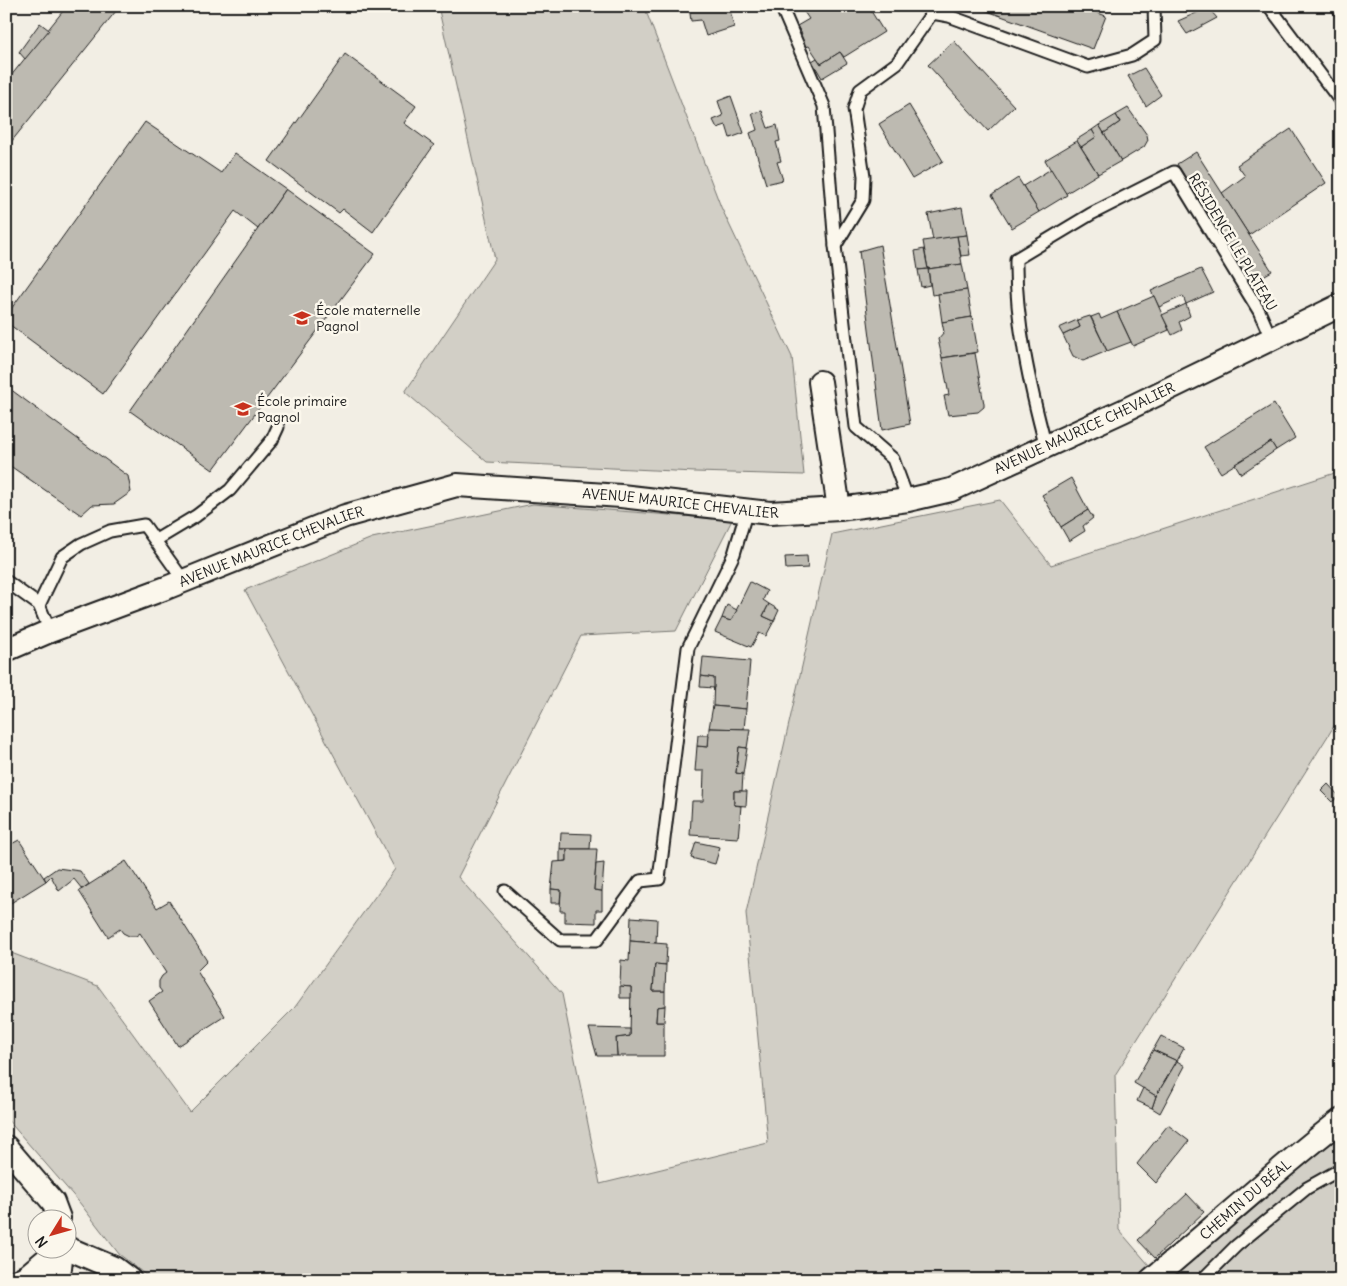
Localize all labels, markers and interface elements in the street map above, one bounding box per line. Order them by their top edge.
street label: RÉSIDENCE LE PLATEAU [1185,170,1281,314]
place label: École maternelle Pagnol [316,301,420,335]
school or university icon: École maternelle Pagnol [292,308,312,328]
street label: AVENUE MAURICE CHEVALIER [991,378,1178,478]
place label: École primaire Pagnol [257,392,347,426]
school or university icon: École primaire Pagnol [233,399,253,419]
street label: AVENUE MAURICE CHEVALIER [582,484,779,522]
street label: AVENUE MAURICE CHEVALIER [176,502,366,591]
street label: CHEMIN DU BÉAL [1196,1155,1295,1244]
north arrow [28,1208,78,1258]
text: N [32,1233,52,1251]

